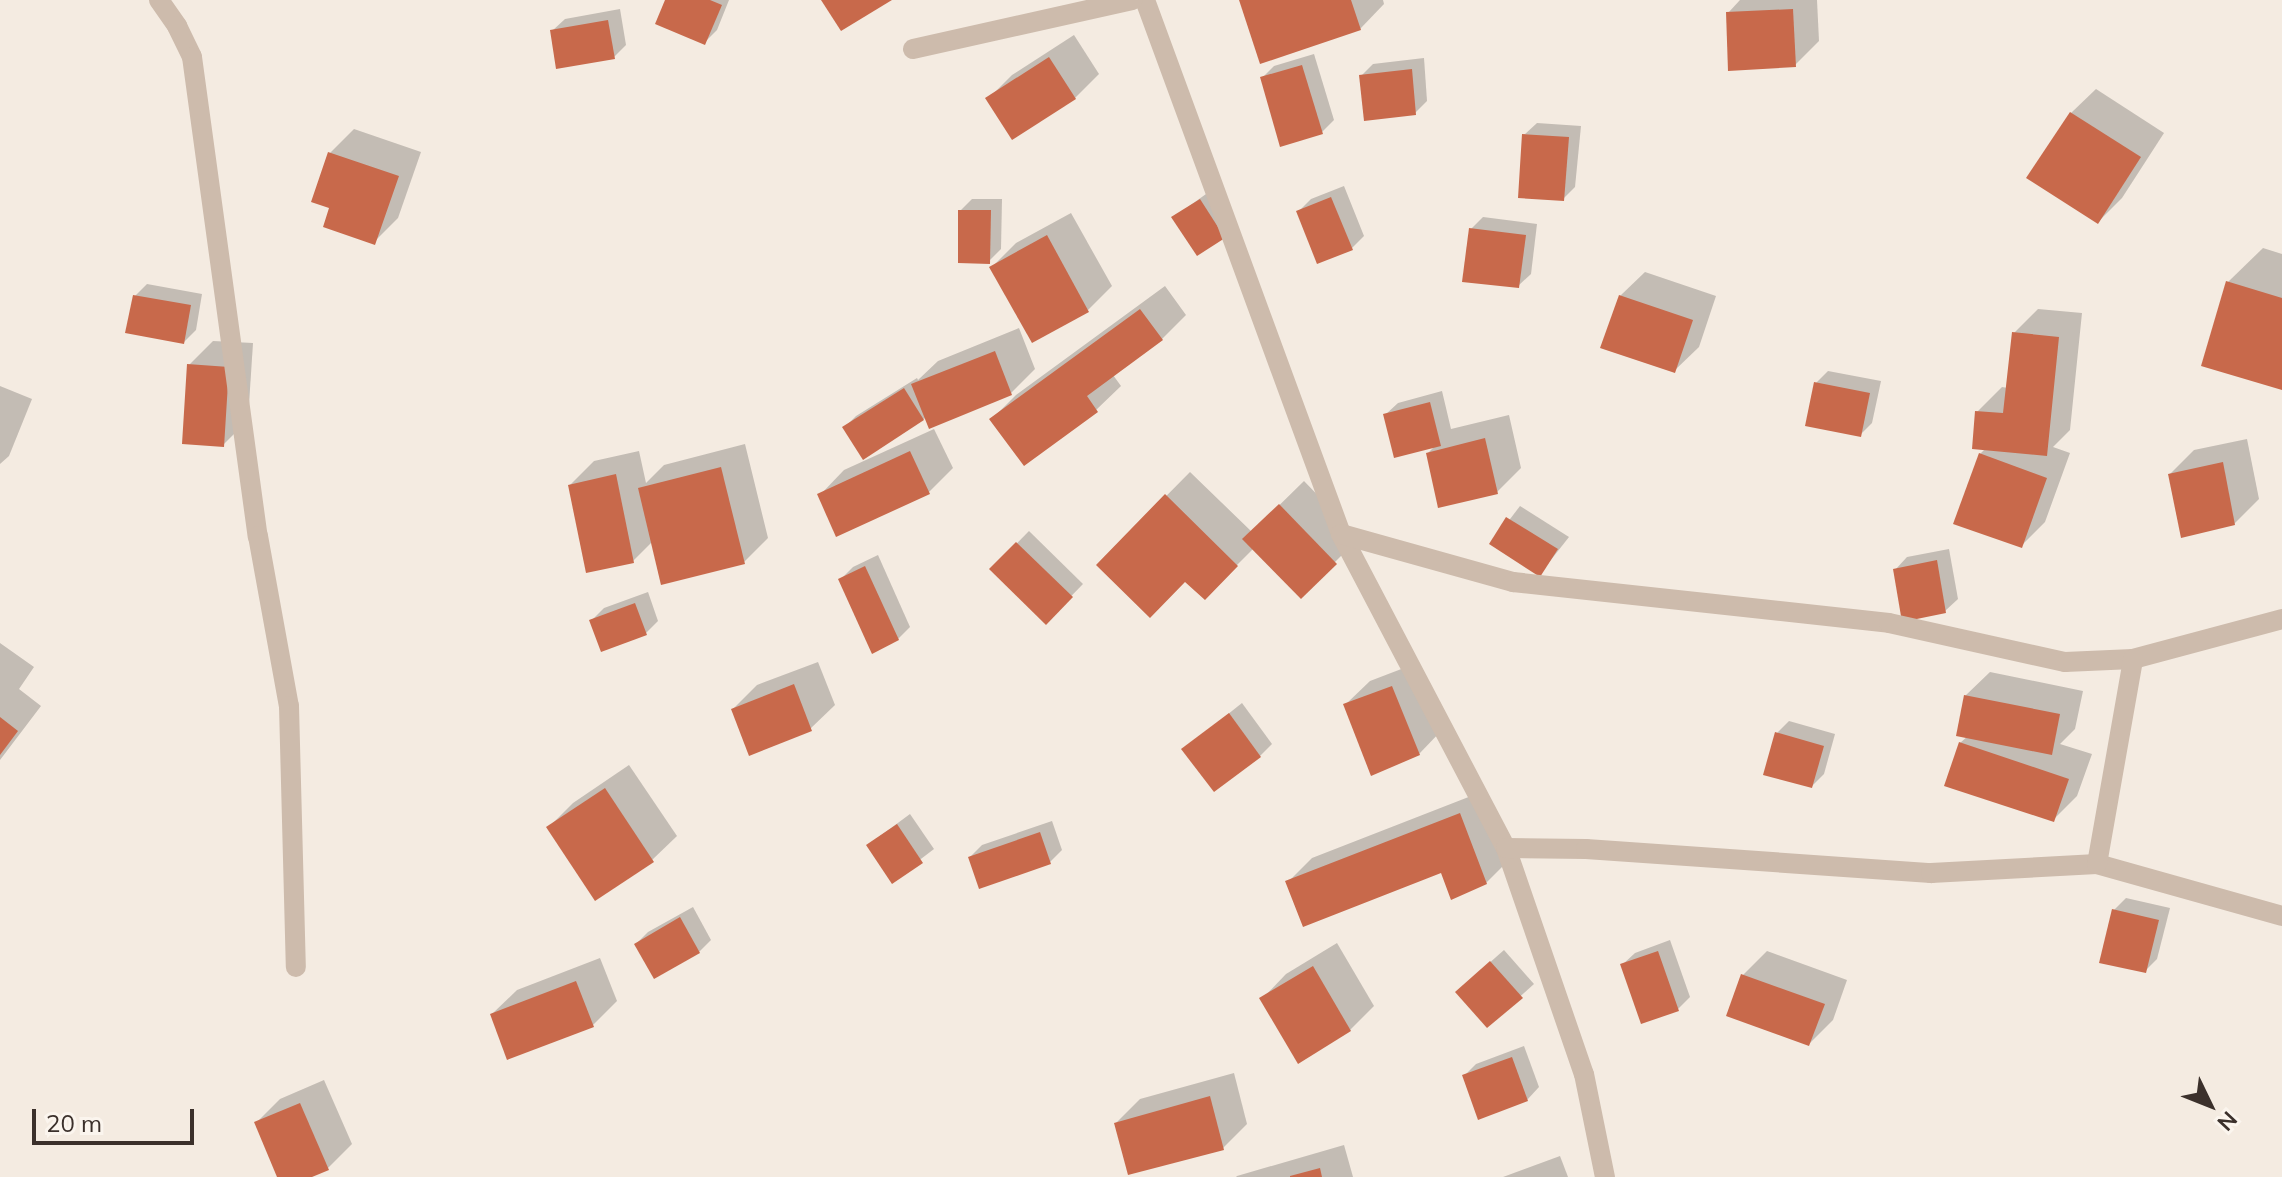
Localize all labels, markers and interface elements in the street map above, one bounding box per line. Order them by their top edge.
north arrow [2170,1065,2250,1145]
scale bar [36,1093,198,1143]
text: N [2212,1106,2243,1137]
text: 20 m [46,1108,102,1138]

